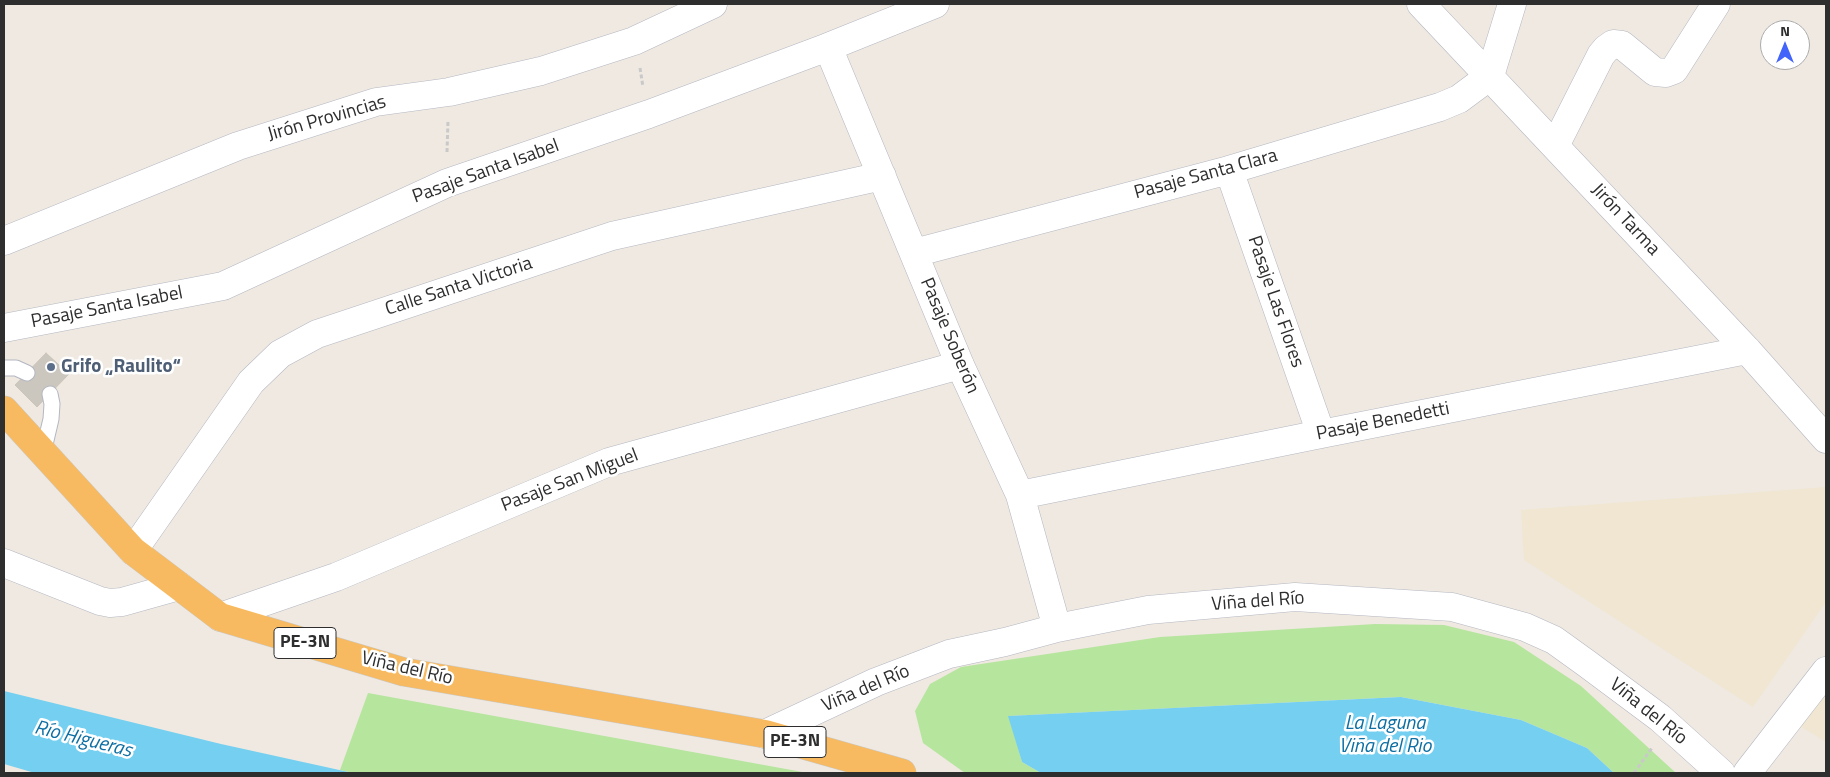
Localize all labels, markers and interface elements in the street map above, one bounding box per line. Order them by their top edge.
north arrow [1760,20,1810,70]
text: N [1780,20,1790,41]
street label: Jirón Provincias [265,91,389,147]
street label: Pasaje Santa Isabel [410,135,562,209]
street label: Pasaje Santa Clara [1132,145,1280,205]
street label: Jirón Tarma [1586,179,1664,261]
street label: Pasaje Las Flores [1242,233,1308,371]
street label: Calle Santa Victoria [383,252,535,322]
street label: Pasaje Soberón [914,275,984,397]
street label: Pasaje Santa Isabel [29,282,185,334]
place label: Grifo „Raulito“ [61,356,181,378]
marker: Grifo „Raulito“ [45,361,57,373]
street label: Pasaje Benedetti [1314,398,1452,446]
street label: Pasaje San Miguel [498,444,642,518]
street label: Viña del Río [1211,587,1305,617]
road number: PE-3N [274,628,336,658]
street label: Viña del Río [359,647,455,691]
street label: Viña del Río [819,660,913,718]
street label: Viña del Río [1605,674,1691,750]
water label: La Laguna Viña del Rio [1339,712,1431,759]
water label: Río Higueras [32,716,134,764]
road number: PE-3N [764,726,826,758]

